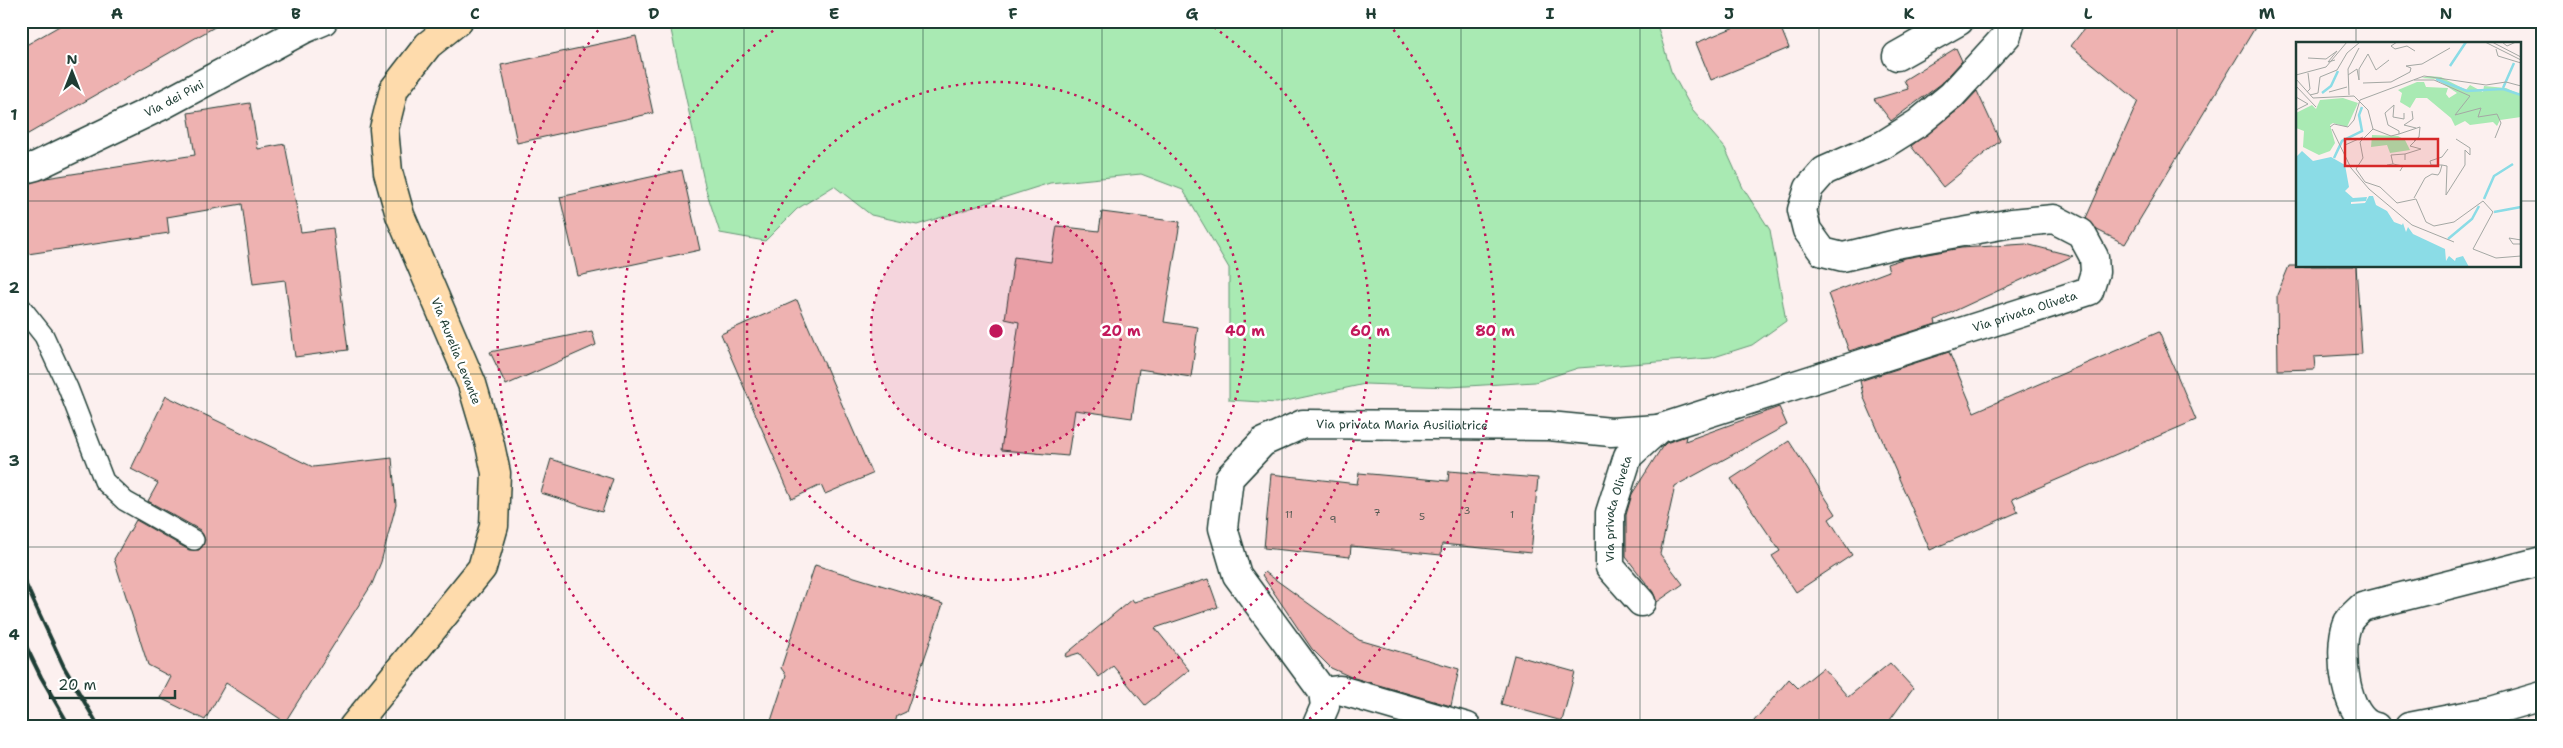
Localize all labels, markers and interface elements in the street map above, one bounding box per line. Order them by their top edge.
text: A [111,3,123,24]
text: B [291,3,301,24]
text: C [470,3,480,24]
text: D [648,3,660,24]
text: E [829,3,839,24]
text: F [1008,3,1018,24]
text: G [1186,3,1199,24]
text: H [1365,3,1377,24]
text: I [1546,3,1555,24]
text: J [1724,3,1734,24]
text: K [1904,3,1915,24]
text: L [2084,3,2093,24]
text: M [2259,3,2276,24]
text: N [2440,3,2452,24]
inset map [2296,42,2520,268]
north arrow [48,48,98,98]
text: N [66,50,78,68]
street label: Via dei Pini [141,76,207,121]
text: 1 [10,104,18,125]
text: 2 [8,277,20,298]
street label: Via privata Oliveta [1970,287,2080,336]
street label: Via Aurelia Levante [427,295,485,407]
text: 20 m [1101,321,1141,341]
text: 40 m [1225,321,1265,341]
text: 60 m [1350,321,1390,341]
text: 80 m [1475,321,1515,341]
centre of rings [987,322,1005,340]
street label: Via privata Maria Ausiliatrice [1316,416,1488,434]
text: 3 [8,450,20,471]
street label: Via privata Oliveta [1602,453,1636,562]
house number: 3 [1464,504,1471,517]
house number: 7 [1374,506,1381,519]
house number: 11 [1285,508,1293,521]
house number: 1 [1510,508,1514,521]
house number: 5 [1419,510,1425,523]
house number: 9 [1330,513,1337,526]
text: 4 [8,624,20,645]
scale bar [50,668,175,700]
text: 20 m [58,675,97,695]

